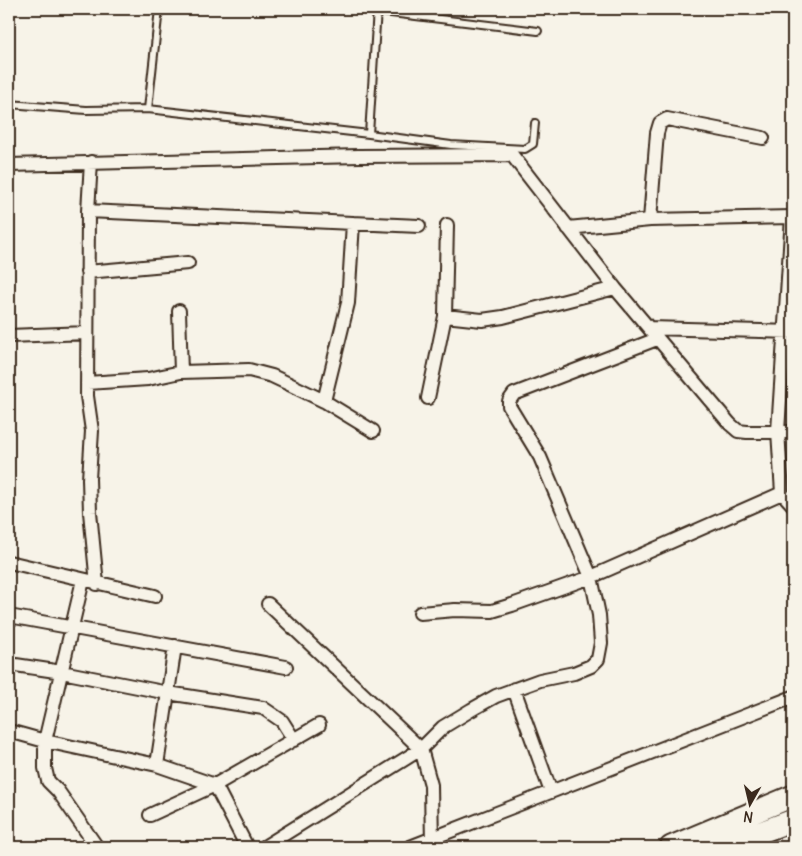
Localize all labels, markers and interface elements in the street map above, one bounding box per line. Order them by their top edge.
north arrow [724,778,774,828]
text: N [742,807,754,826]

